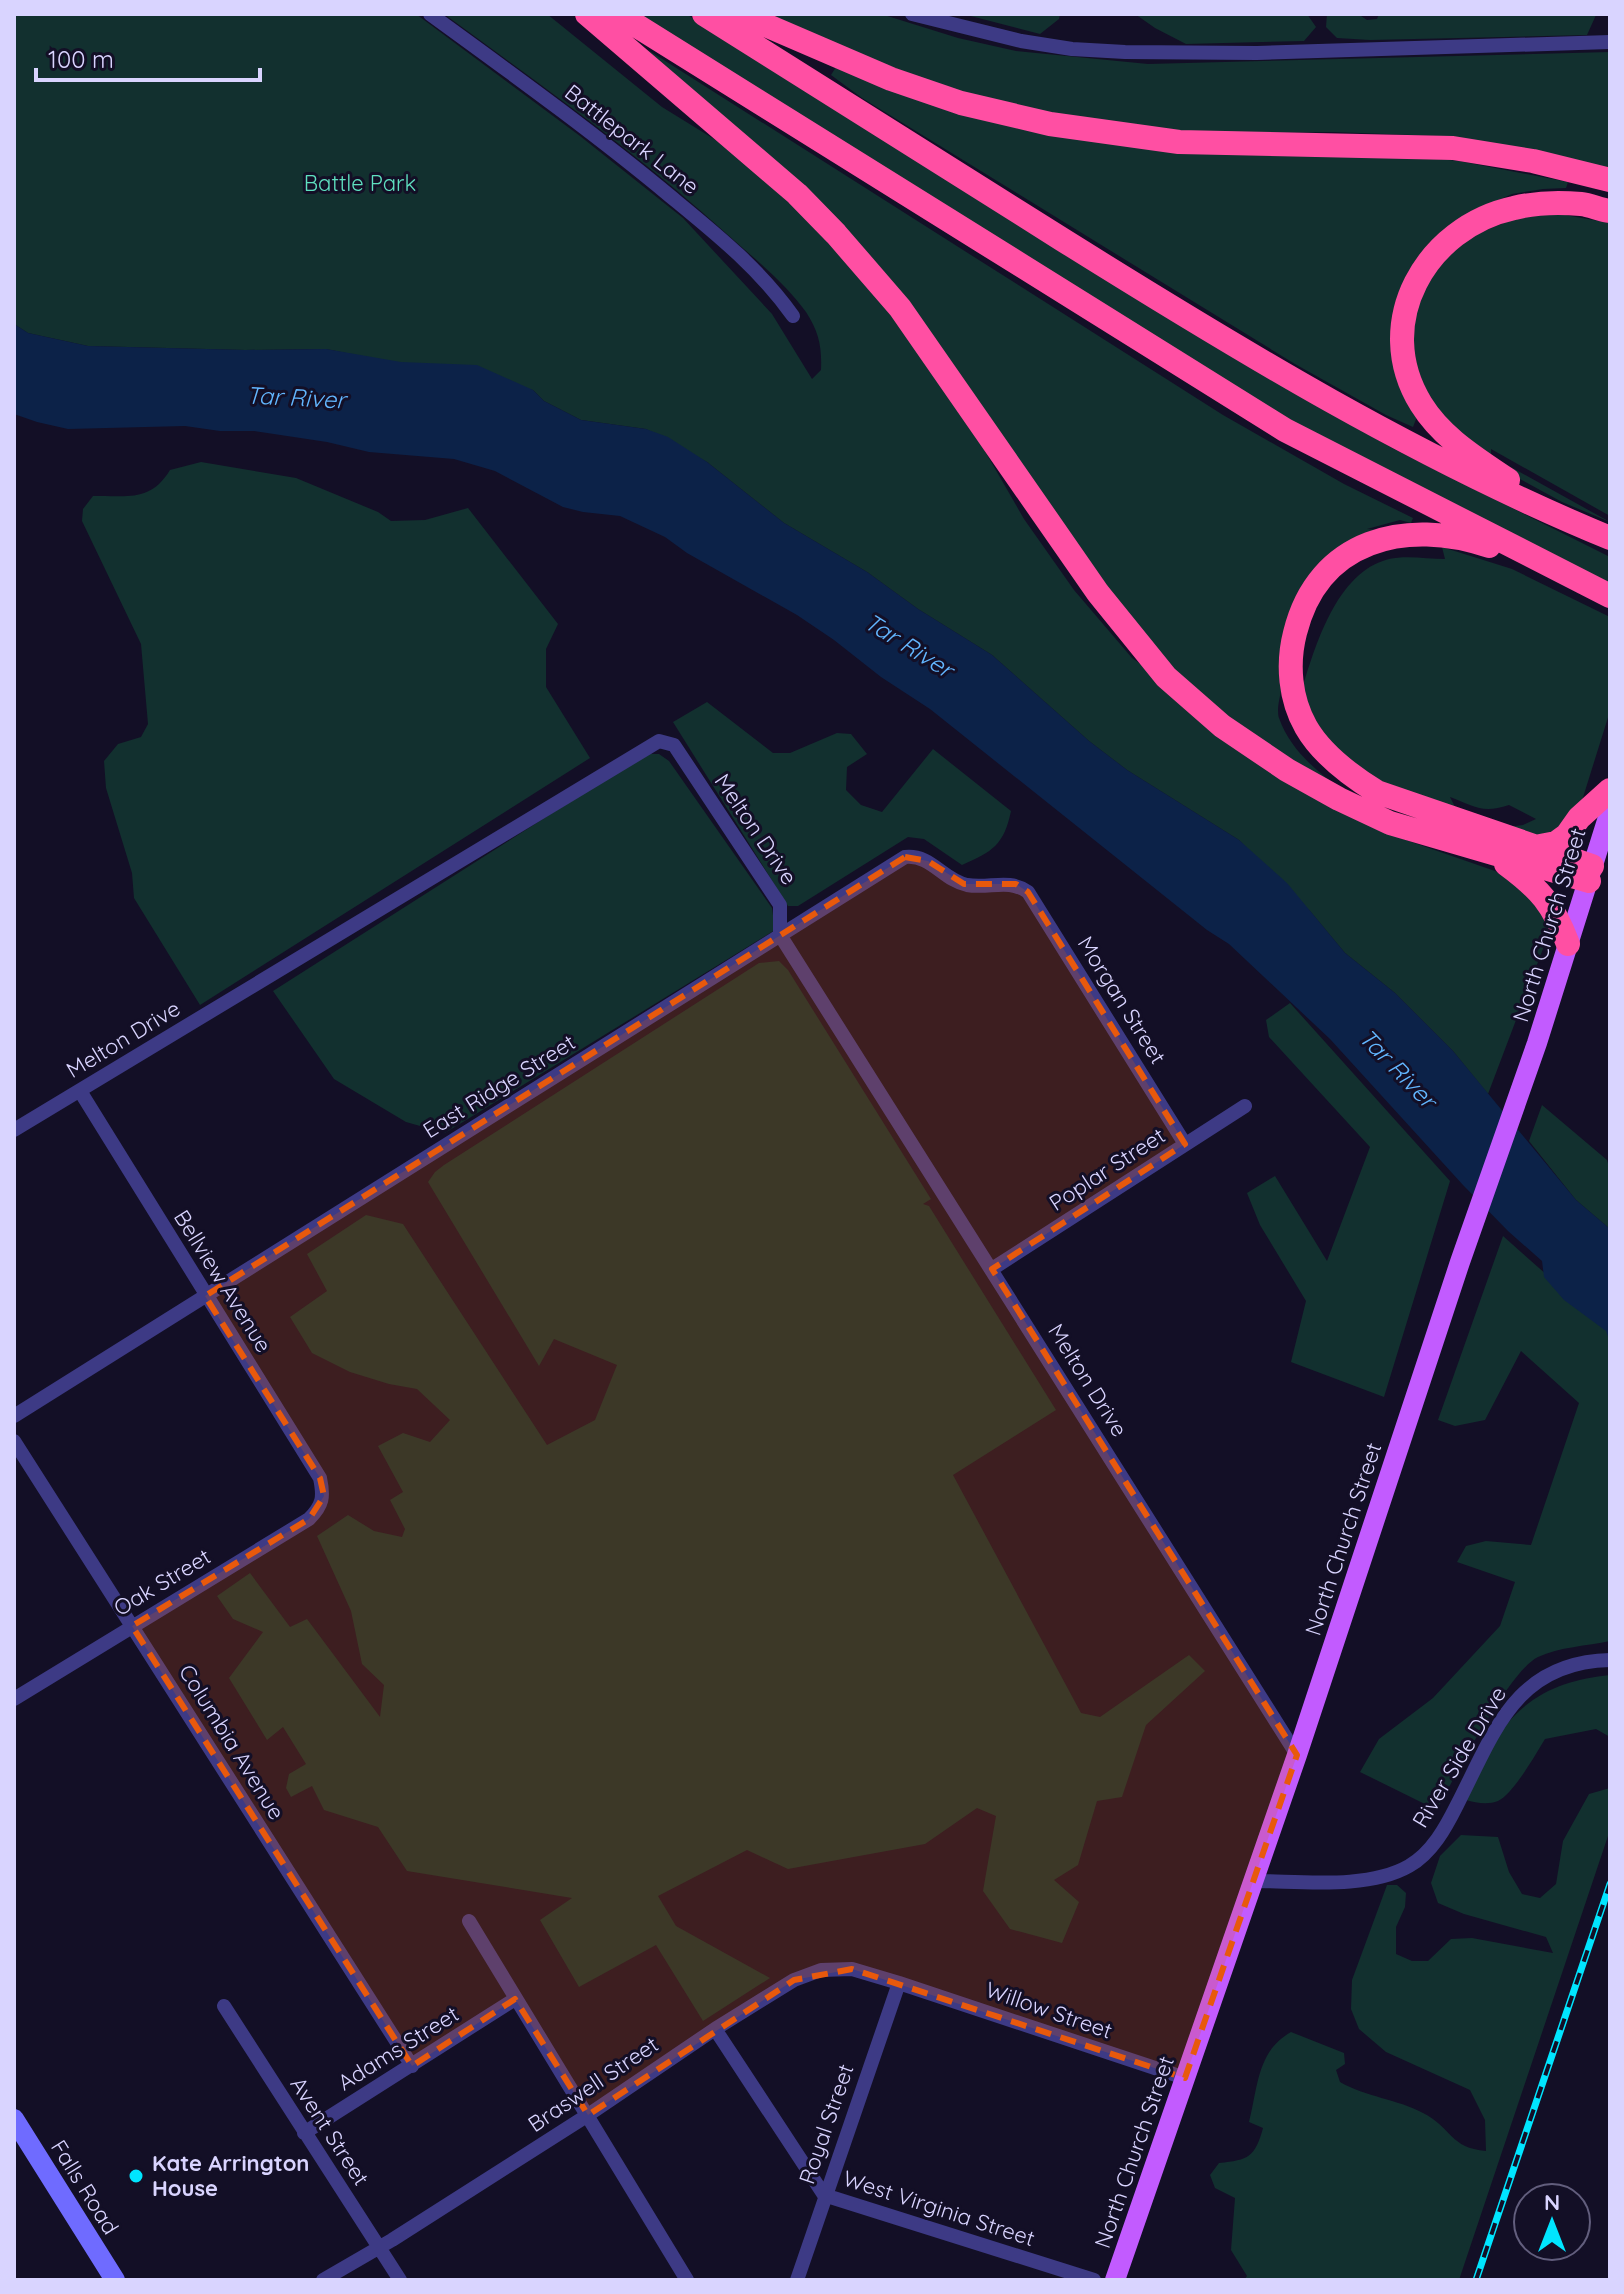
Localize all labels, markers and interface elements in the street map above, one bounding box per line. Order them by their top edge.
scale bar [36,32,260,82]
text: 100 m [48,44,114,74]
street label: Battlepark Lane [559,78,705,200]
park label: Battle Park [304,169,416,197]
water label: Tar River [246,379,349,415]
water label: Tar River [859,606,961,685]
street label: Melton Drive [709,768,803,890]
street label: North Church Street [1506,825,1592,1025]
street label: Morgan Street [1072,931,1172,1069]
street label: Melton Drive [61,994,185,1084]
water label: Tar River [1353,1022,1445,1116]
street label: East Ridge Street [418,1028,580,1144]
street label: Poplar Street [1044,1121,1170,1217]
street label: Bellview Avenue [168,1205,278,1357]
street label: Melton Drive [1042,1318,1134,1442]
street label: North Church Street [1299,1439,1387,1639]
street label: Oak Street [108,1542,216,1622]
street label: Columbia Avenue [173,1659,291,1825]
street label: River Side Drive [1406,1681,1512,1833]
street label: Willow Street [982,1975,1116,2045]
street label: Adams Street [332,2000,464,2096]
street label: Braswell Street [522,2030,664,2138]
street label: North Church Street [1088,2052,1180,2252]
street label: Royal Street [792,2060,860,2188]
street label: Avent Street [285,2071,375,2191]
street label: Falls Road [45,2134,125,2240]
place label: Kate Arrington House [152,2149,309,2202]
street label: West Virginia Street [840,2164,1038,2252]
marker: Kate Arrington House [127,2167,145,2185]
north arrow [1512,2182,1592,2262]
text: N [1544,2188,1560,2216]

